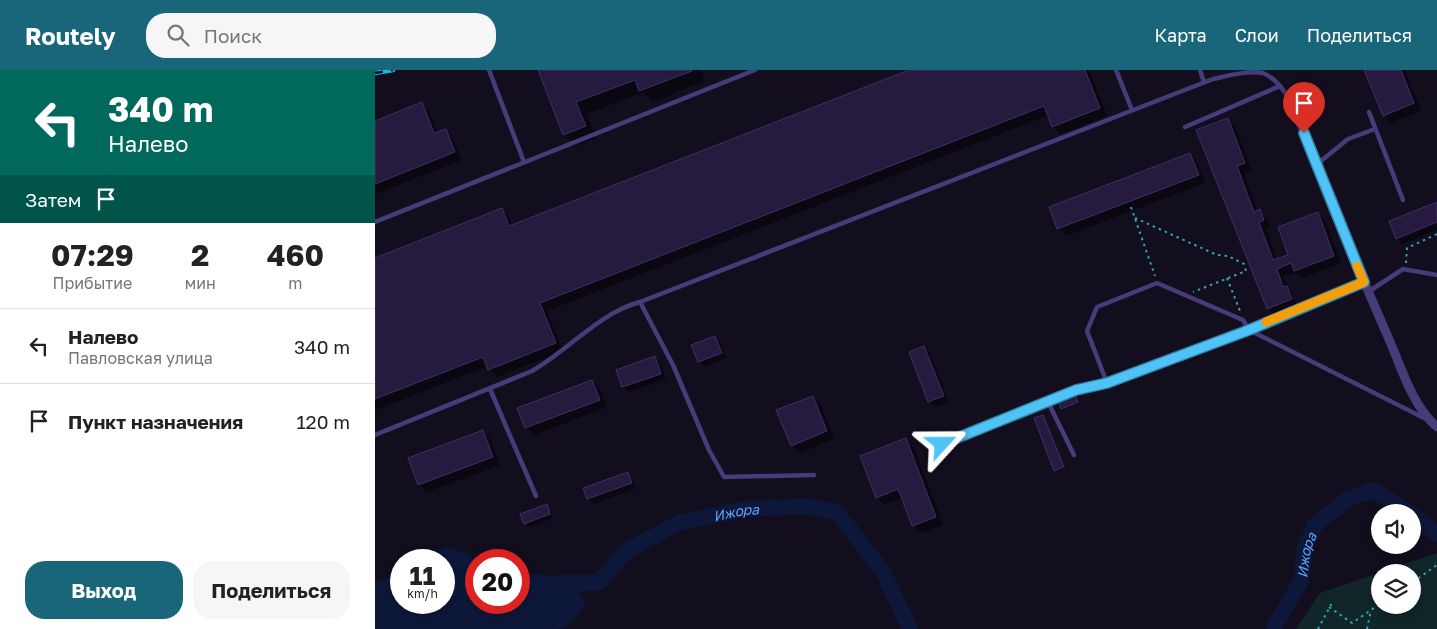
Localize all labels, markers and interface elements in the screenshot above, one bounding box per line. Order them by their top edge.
search box [146,13,496,58]
text: Routely [25,21,116,50]
icon: search [164,21,192,49]
text: Поиск [204,24,262,47]
text: Карта [1155,24,1207,46]
text: Слои [1235,24,1279,46]
text: Поделиться [1307,24,1412,46]
pin [1283,82,1325,133]
text: 340 m [108,88,213,130]
icon: arrive [1290,89,1318,117]
icon: left [25,90,90,155]
text: Налево [108,130,188,157]
icon: arrive [92,185,120,213]
text: Затем [25,188,82,211]
text: 07:29 [51,237,134,273]
text: 2 [191,237,209,273]
text: 460 [267,237,324,273]
text: Прибытие [53,273,132,293]
text: мин [185,273,216,293]
text: m [288,273,302,293]
text: Налево [68,325,138,348]
icon: left [25,332,53,360]
text: 340 m [294,335,350,358]
text: Павловская улица [68,348,213,368]
icon: arrive [25,407,53,435]
text: Пункт назначения [68,410,243,433]
text: 120 m [296,410,350,433]
position arrow [915,417,967,469]
water label: Ижора [711,500,760,524]
map controls [1371,504,1421,614]
button: sound [1371,504,1421,554]
water label: Ижора [1293,529,1320,579]
speed limit sign: 20 [465,549,530,614]
text: 11 [410,560,435,591]
button: Выход [25,561,183,619]
button: Поделиться [193,561,350,619]
button: layers [1371,564,1421,614]
text: km/h [407,586,438,601]

